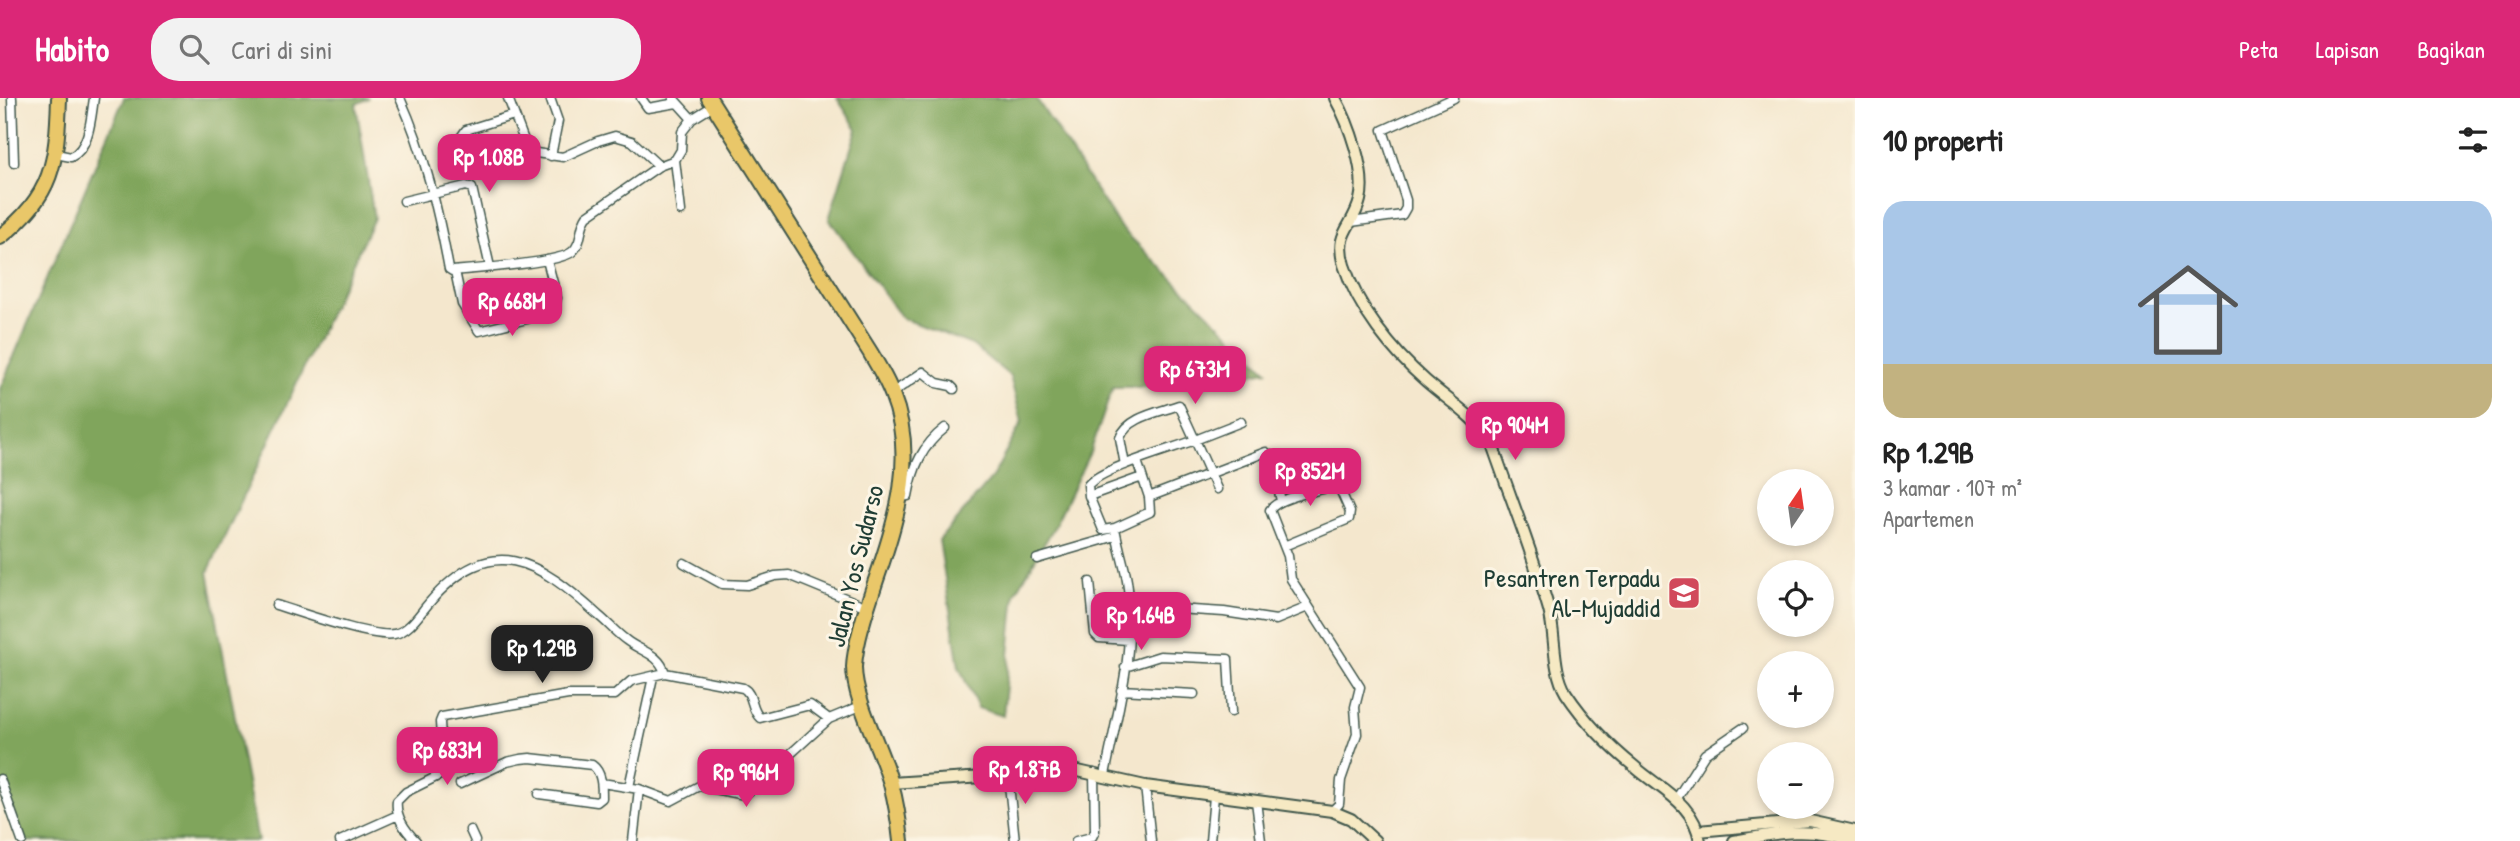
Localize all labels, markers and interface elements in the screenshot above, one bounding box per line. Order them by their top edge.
search box [151,18,641,81]
text: Habito [35,27,109,71]
icon: search [175,30,213,68]
text: Cari di sini [231,32,333,67]
text: Peta [2239,33,2278,65]
text: Lapisan [2316,33,2379,65]
text: Bagikan [2417,33,2485,65]
text: 10 properti [1883,120,2004,160]
icon: filters [2454,121,2492,159]
pin: Rp 1.08B [417,134,561,194]
text: Rp 1.08B [454,141,524,172]
icon: home [2125,247,2251,373]
pin: Rp 668M [447,278,577,338]
text: Rp 668M [478,285,546,316]
pin: Rp 673M [1130,346,1260,406]
text: Rp 673M [1160,353,1230,384]
pin: Rp 904M [1450,402,1580,462]
text: Rp 904M [1482,409,1548,440]
text: Rp 1.29B [1883,432,1974,472]
pin: Rp 852M [1245,448,1375,508]
text: Rp 852M [1275,455,1345,486]
north arrow [1757,469,1834,546]
map controls [1757,469,1834,819]
text: 3 kamar · 107 m² [1883,472,2022,503]
street label: Jalan Yos Sudarso [817,481,892,651]
text: Apartemen [1883,503,1974,534]
place label: Pesantren Terpadu Al-Mujaddid [1484,560,1660,625]
button: locate [1757,560,1834,637]
school or university icon: Pesantren Terpadu Al-Mujaddid [1665,574,1703,612]
pin: Rp 1.64B [1069,592,1213,652]
text: Rp 1.64B [1107,599,1175,630]
pin: Rp 1.29B [470,626,614,685]
text: Rp 1.29B [507,632,577,663]
button: + [1757,651,1834,728]
pin: Rp 683M [382,728,512,787]
text: Rp 683M [413,734,481,765]
button: − [1757,742,1834,819]
pin: Rp 1.87B [953,746,1097,806]
pin: Rp 996M [681,750,811,809]
text: Rp 1.87B [989,753,1061,784]
text: Rp 996M [713,756,779,787]

